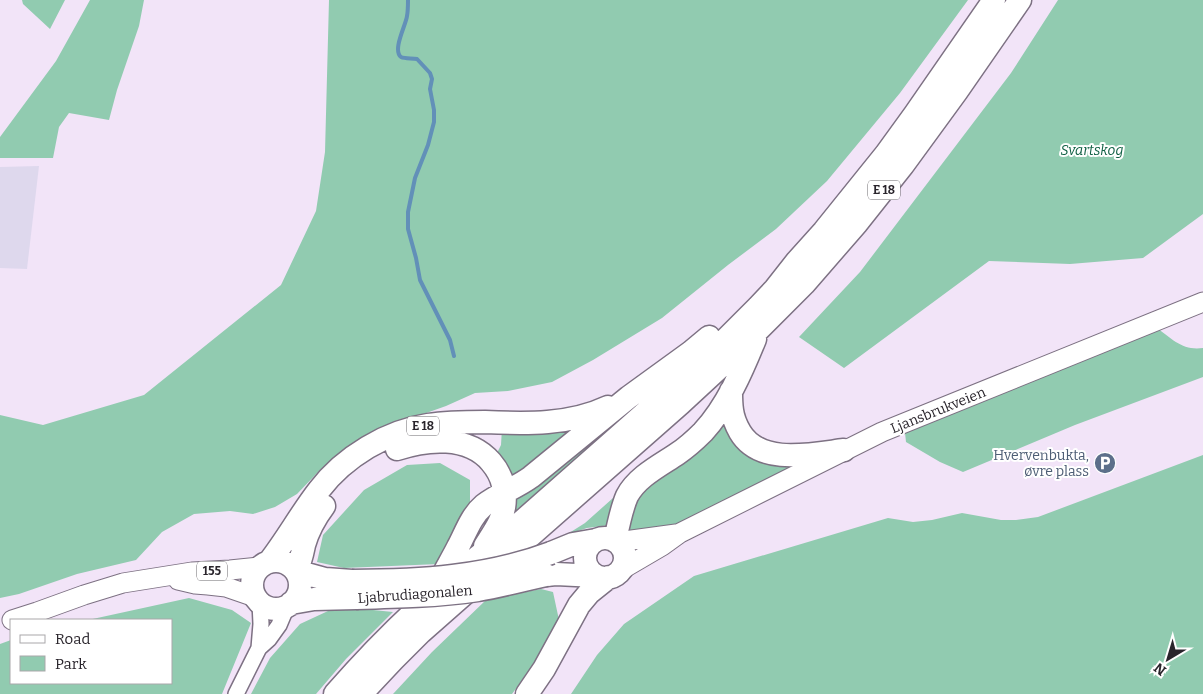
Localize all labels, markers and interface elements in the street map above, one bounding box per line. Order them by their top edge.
park label: Svartskog [1061,142,1123,159]
road number: E 18 [868,180,900,200]
street label: Ljansbrukveien [888,384,988,437]
road number: E 18 [407,416,439,436]
place label: Hvervenbukta, øvre plass [993,447,1089,480]
parking icon: Hvervenbukta, øvre plass [1093,451,1117,475]
road number: 155 [197,562,227,580]
street label: Ljabrudiagonalen [357,582,473,607]
legend [10,619,172,684]
text: Road [55,630,90,648]
north arrow [1143,634,1193,684]
text: Park [55,655,87,673]
text: N [1151,659,1170,679]

